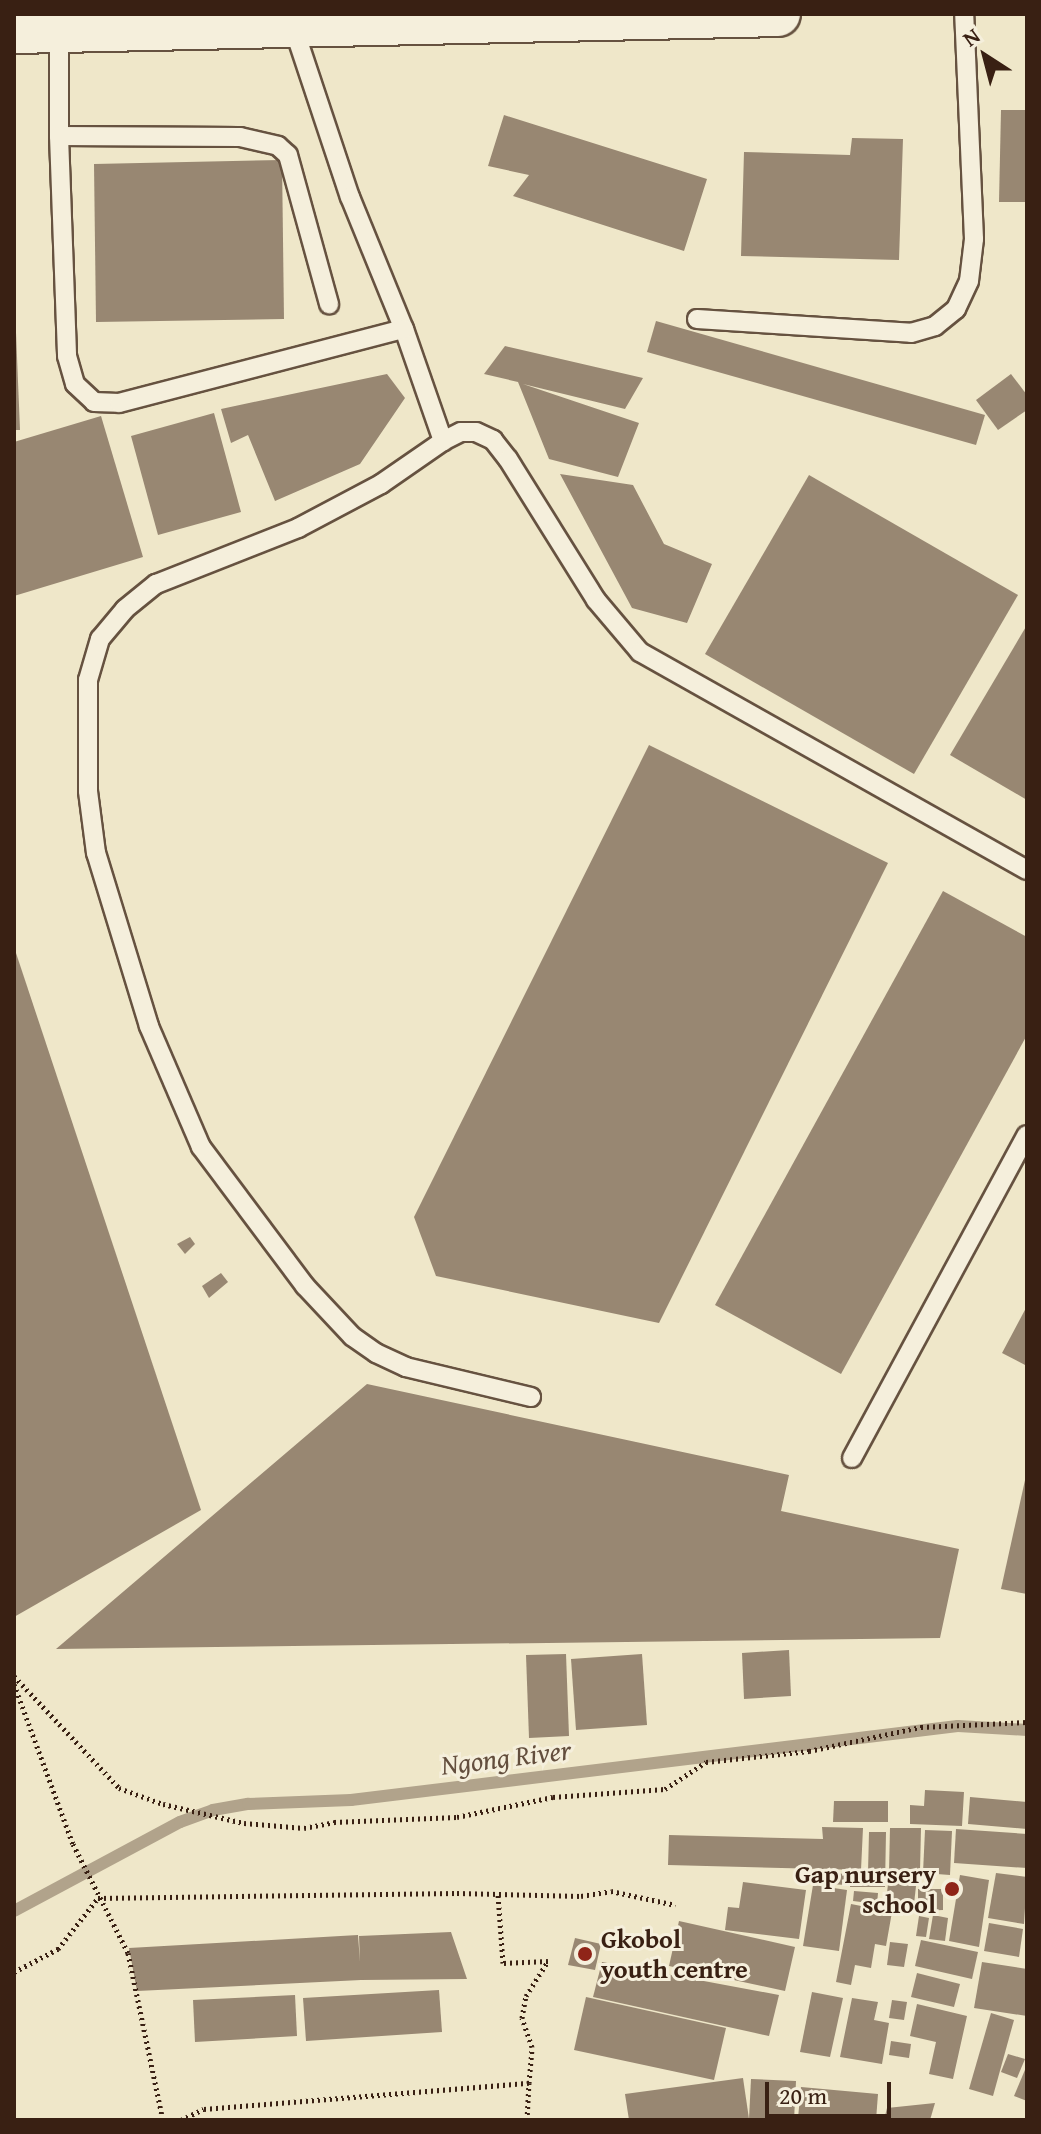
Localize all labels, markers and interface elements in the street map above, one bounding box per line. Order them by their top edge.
north arrow [945,16,1025,96]
text: N [956,19,986,54]
water label: Ngong River [439,1732,573,1782]
place label: Gap nursery school [795,1858,936,1920]
marker: Gap nursery school [943,1880,961,1898]
place label: Gkobol youth centre [601,1923,748,1984]
marker: Gkobol youth centre [576,1945,594,1963]
scale bar [769,2066,895,2116]
text: 20 m [779,2078,827,2113]

